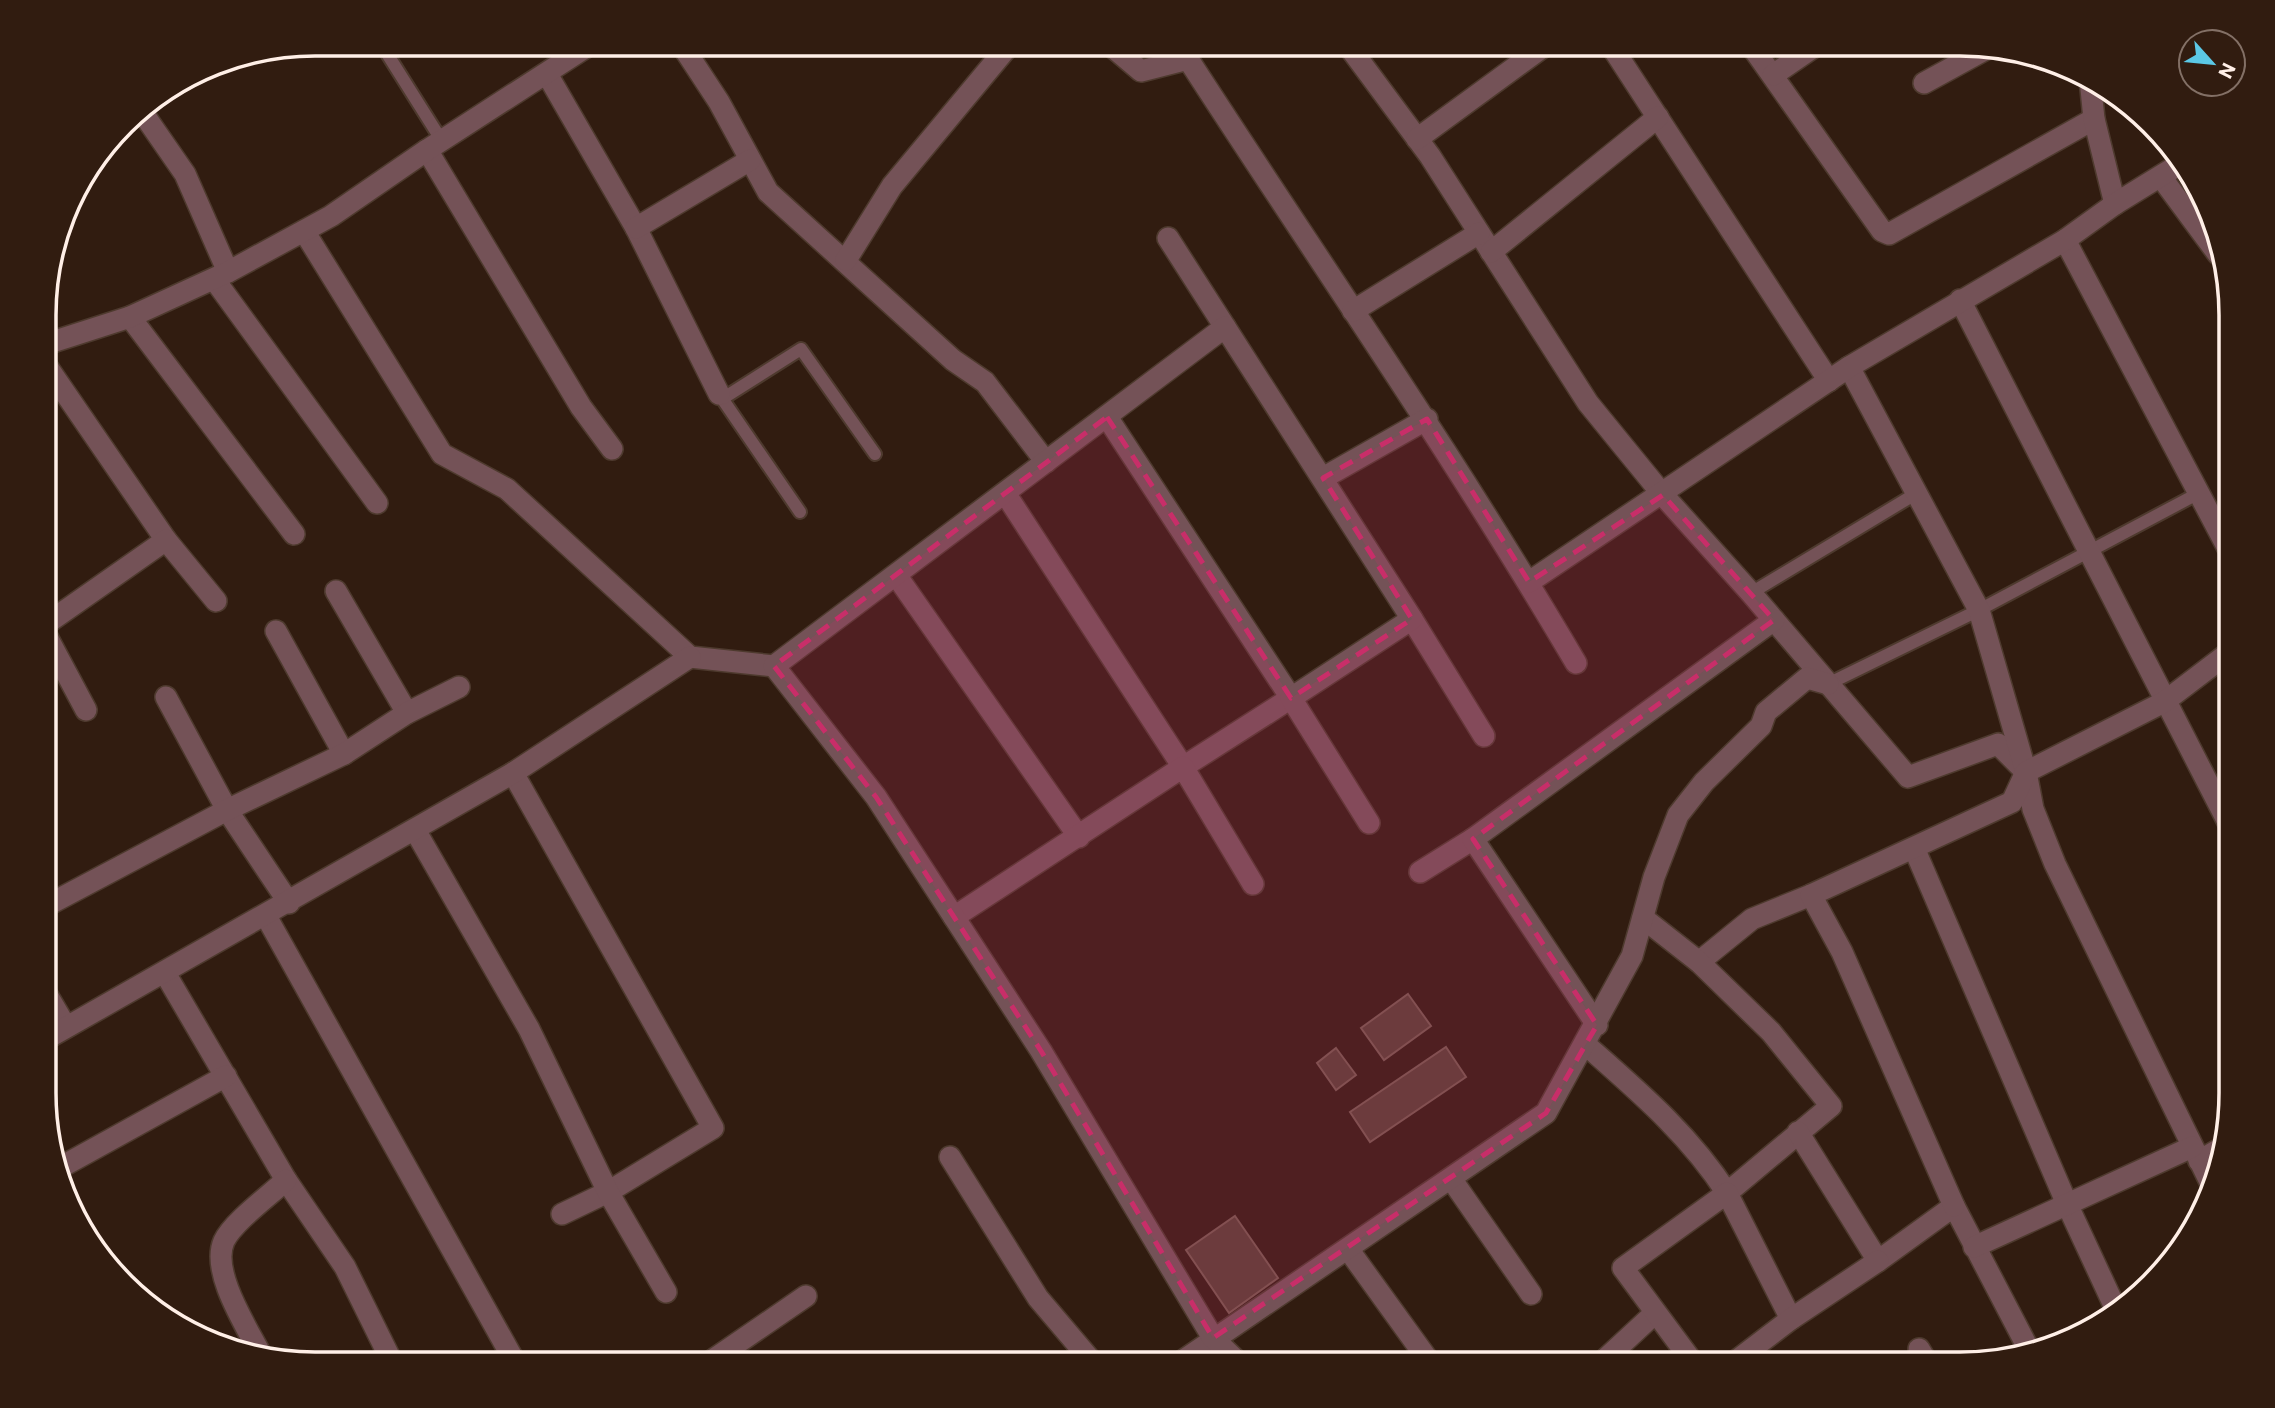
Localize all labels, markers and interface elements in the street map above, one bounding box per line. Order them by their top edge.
north arrow [2177,28,2247,98]
text: N [2214,59,2241,83]

